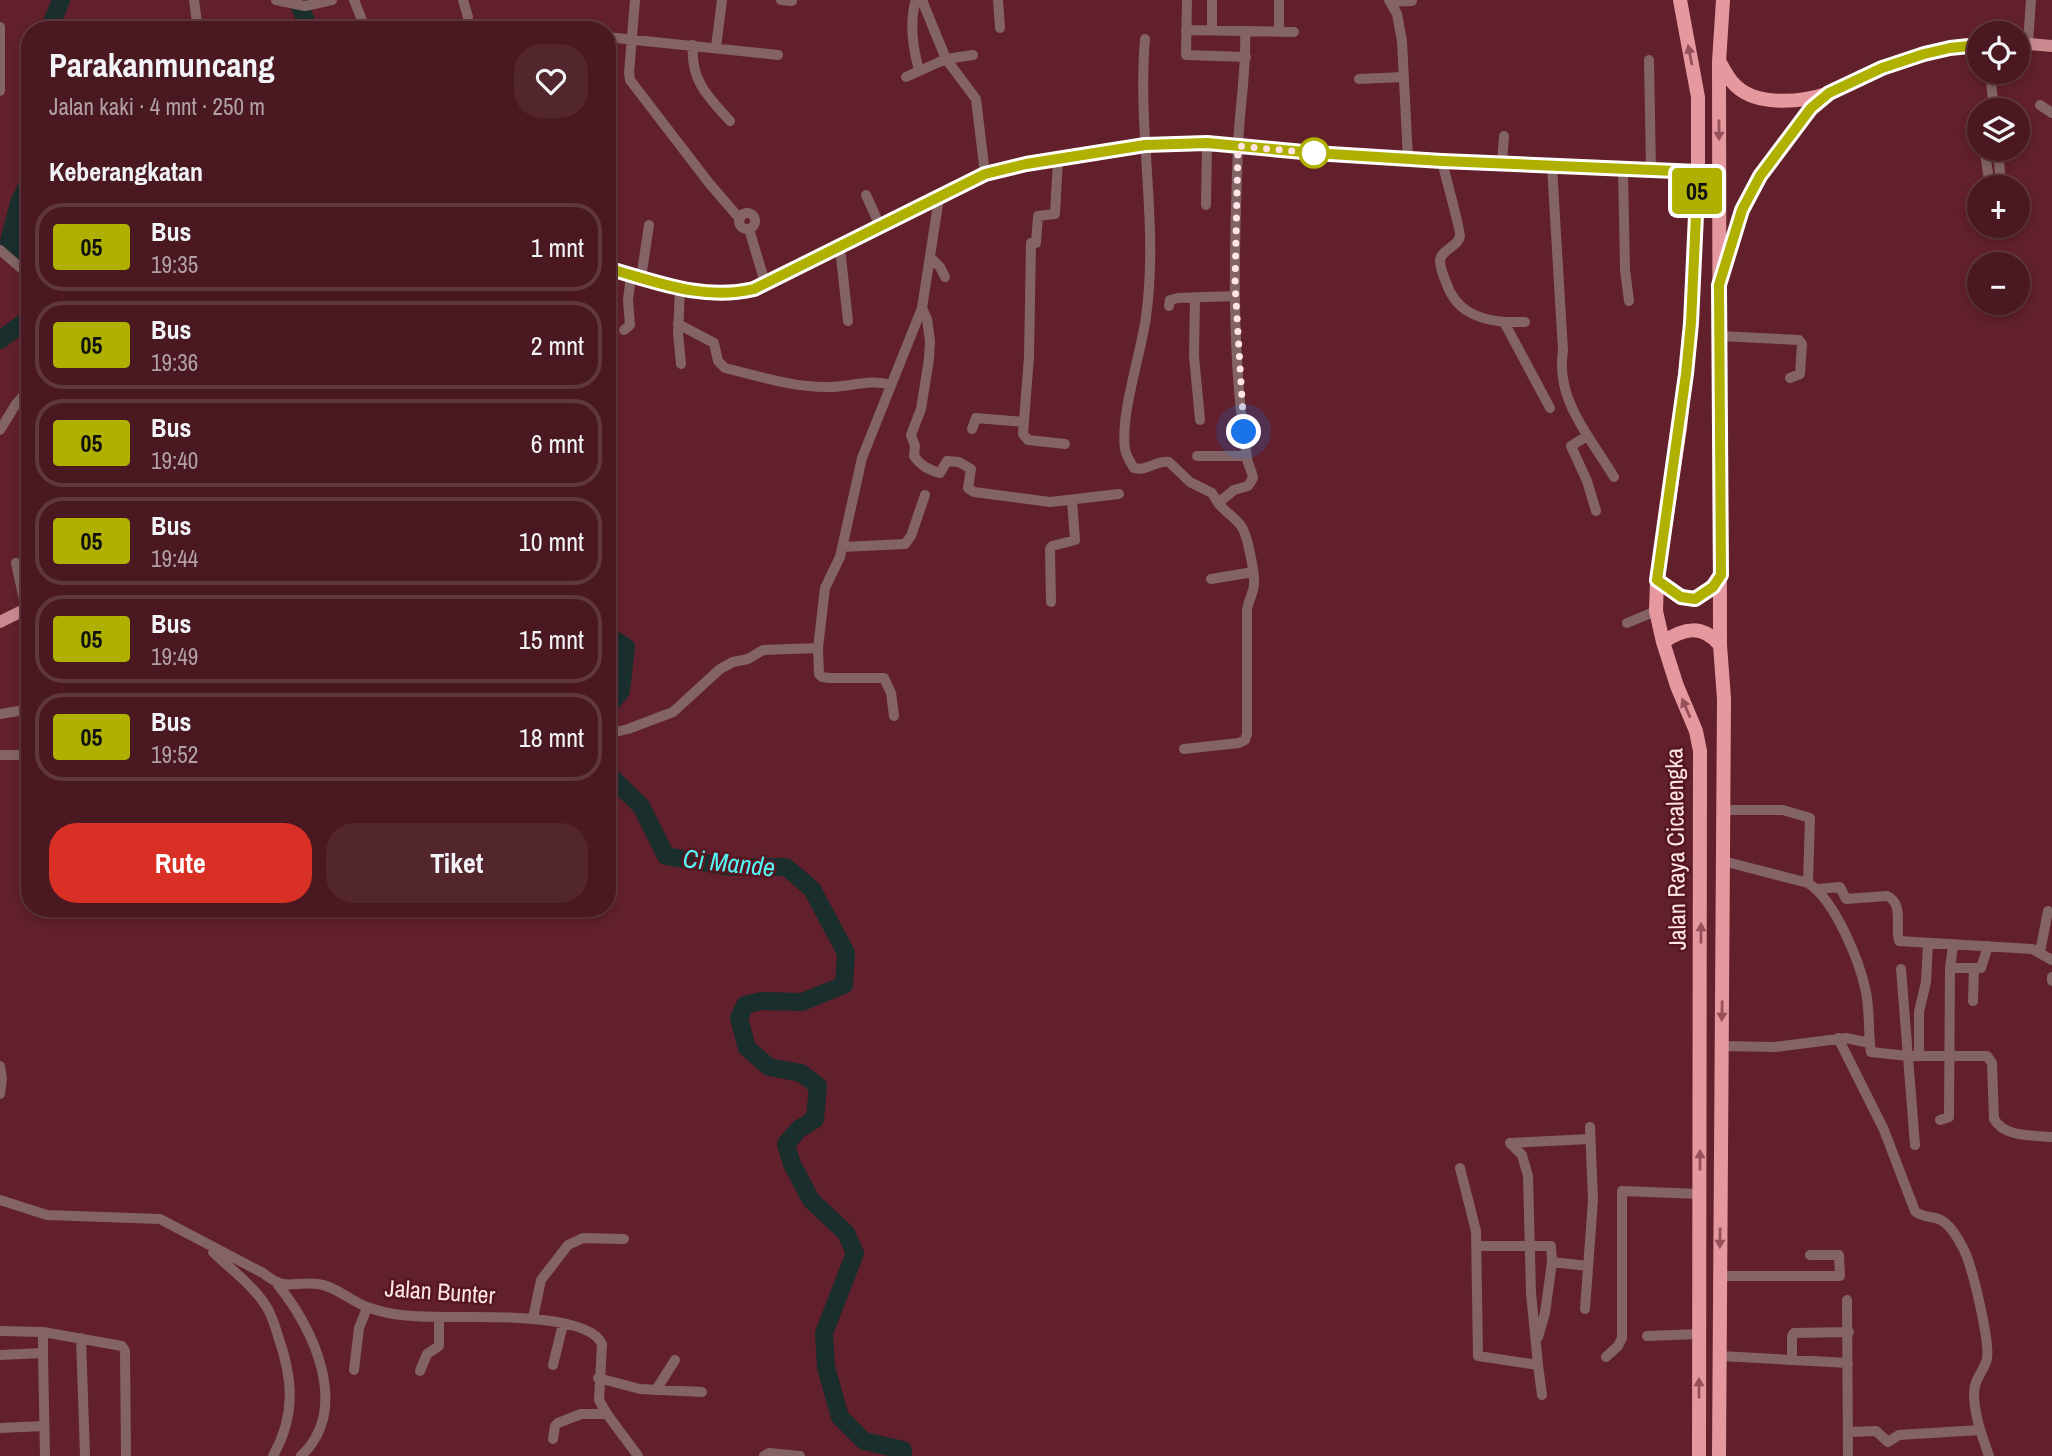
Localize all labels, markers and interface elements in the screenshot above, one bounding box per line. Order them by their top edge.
map controls [1967,21,2030,315]
button: locate [1967,21,2030,84]
text: Parakanmuncang [49,43,275,87]
button: heart [514,44,588,118]
one-way arrow [1684,44,1695,66]
text: Jalan kaki · 4 mnt · 250 m [49,91,265,122]
button: layers [1967,98,2030,161]
one-way arrow [1713,119,1725,141]
unlabelled marker [1299,138,1329,168]
text: Keberangkatan [49,154,203,189]
line badge: 05 [1666,168,1728,214]
text: 05 [1686,175,1708,207]
button: + [1967,175,2030,238]
text: Bus [151,214,191,249]
text: 1 mnt [531,230,584,265]
text: 05 [81,231,102,263]
text: 19:35 [151,249,198,280]
button: − [1967,252,2030,315]
text: Bus [151,312,191,347]
text: 2 mnt [531,328,584,363]
text: 05 [81,329,102,361]
text: 19:36 [151,347,198,378]
text: Bus [151,410,191,445]
your location [1226,414,1261,449]
text: 6 mnt [531,426,584,461]
text: 05 [81,427,102,459]
text: 19:40 [151,445,198,476]
text: Bus [151,508,191,543]
text: 10 mnt [519,524,584,559]
text: 05 [81,525,102,557]
text: 19:44 [151,543,198,574]
text: Bus [151,606,191,641]
text: 15 mnt [519,622,584,657]
text: 05 [81,623,102,655]
text: 19:49 [151,641,198,672]
one-way arrow [1681,697,1692,718]
text: Bus [151,704,191,739]
text: 18 mnt [519,720,584,755]
text: 05 [81,721,102,753]
text: 19:52 [151,739,198,770]
street label: Jalan Raya Cicalengka [1657,748,1693,950]
button: Rute [49,823,312,903]
button: Tiket [326,823,588,903]
water label: Ci Mande [681,840,777,885]
one-way arrow [1695,922,1707,944]
one-way arrow [1717,1000,1728,1022]
one-way arrow [1694,1149,1706,1171]
one-way arrow [1714,1227,1726,1249]
street label: Jalan Bunter [384,1271,497,1311]
one-way arrow [1693,1377,1705,1399]

